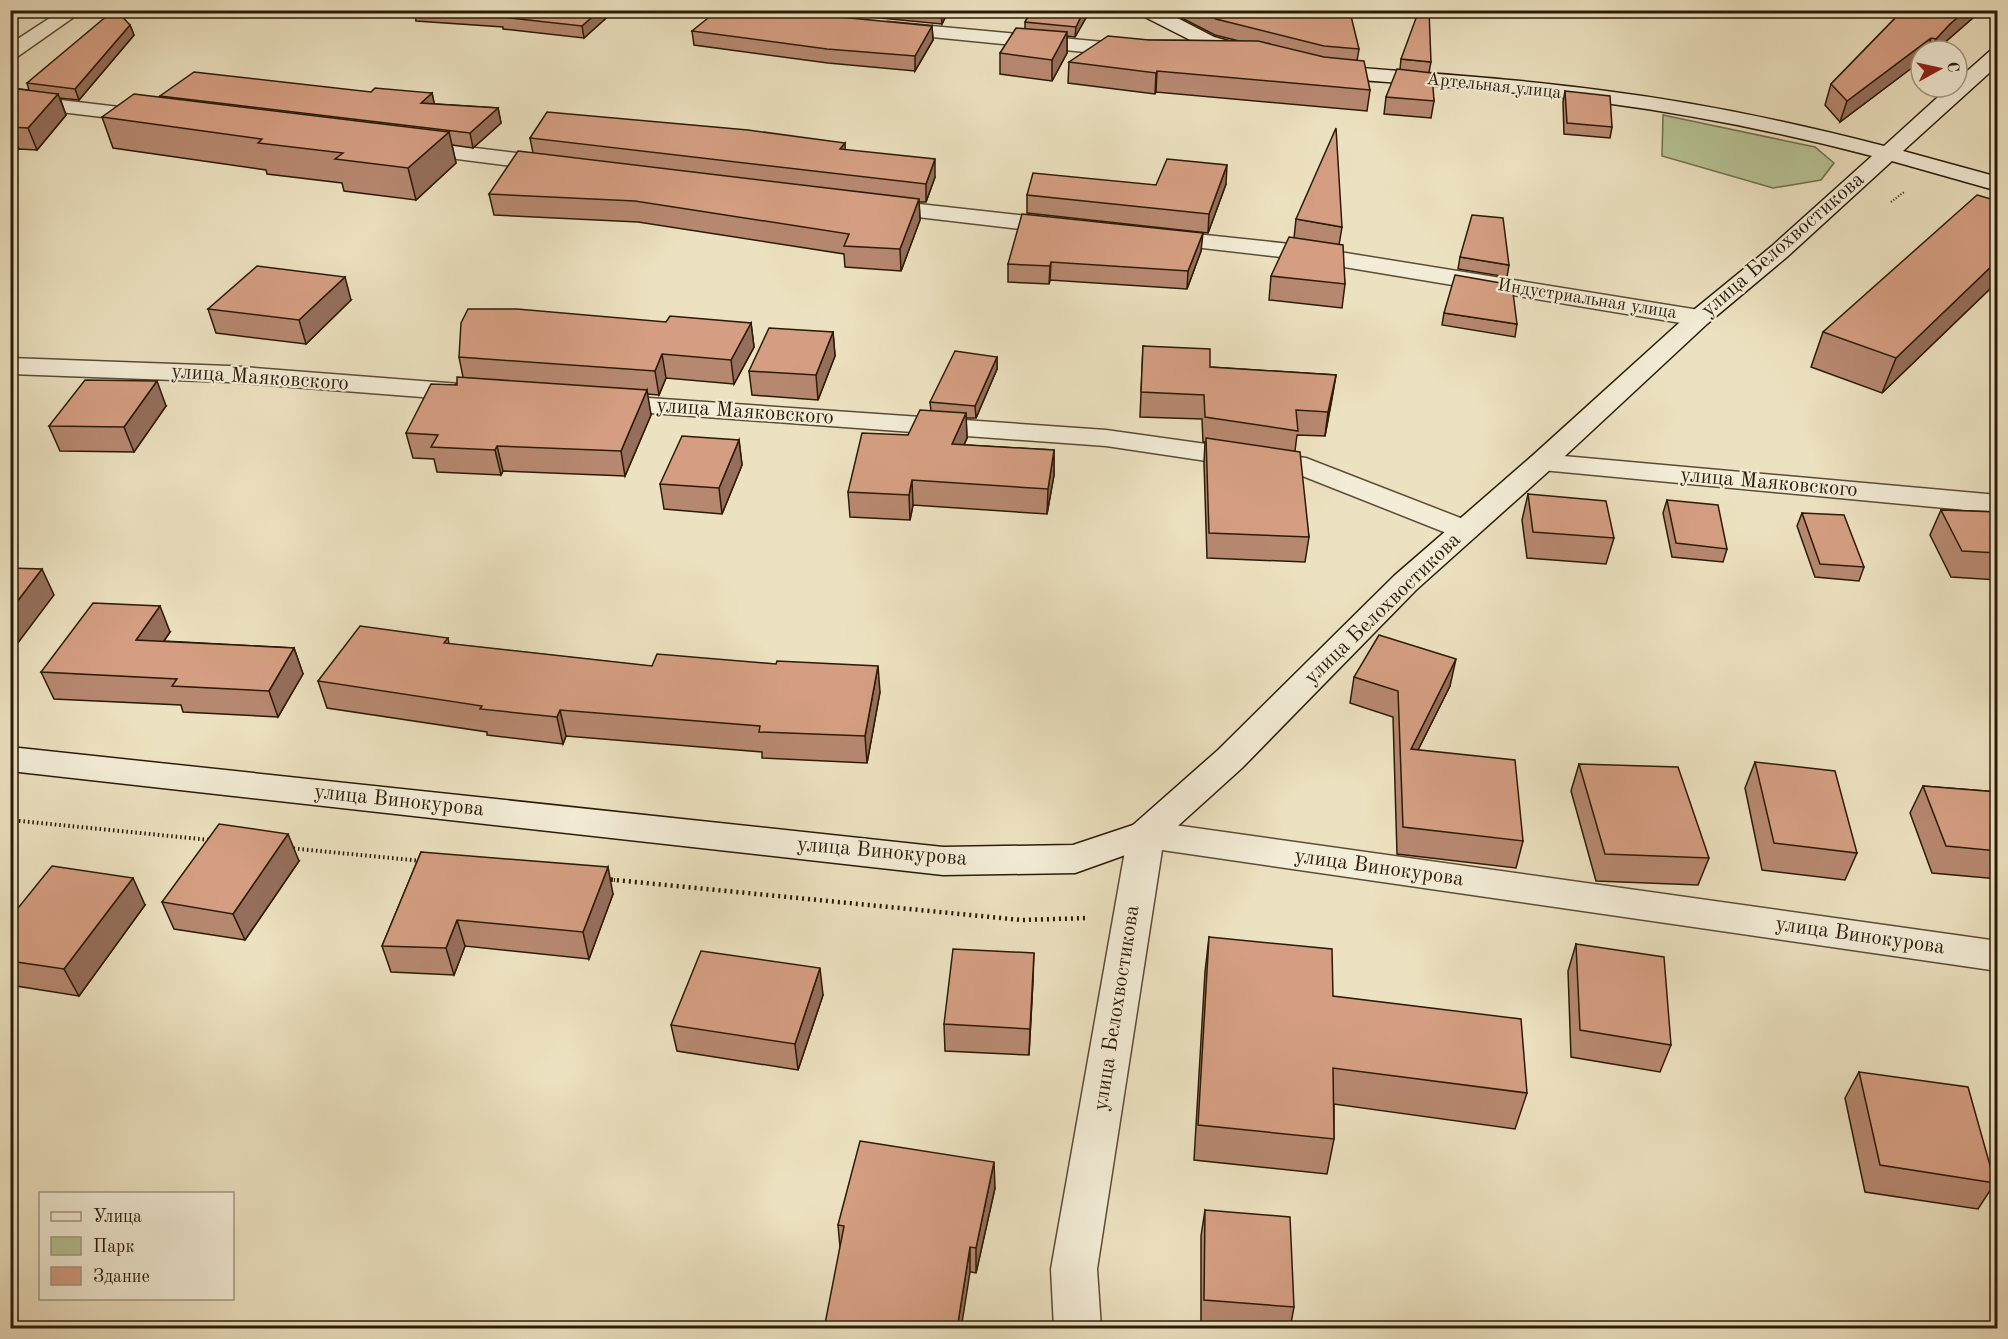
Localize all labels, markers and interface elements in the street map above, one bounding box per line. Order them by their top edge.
north arrow [1909,39,1969,99]
text: С [1943,61,1961,74]
street label: Артельная улица [1426,70,1562,102]
street label: улица Белохвостикова [1698,169,1868,321]
street label: Индустриальная улица [1496,276,1678,322]
street label: улица Маяковского [170,361,350,395]
street label: улица Маяковского [655,395,835,429]
street label: улица Маяковского [1679,465,1859,501]
street label: улица Белохвостикова [1301,529,1465,689]
street label: улица Винокурова [313,782,485,820]
street label: улица Винокурова [796,834,968,870]
street label: улица Винокурова [1293,846,1465,890]
street label: улица Белохвостикова [1090,904,1144,1112]
street label: улица Винокурова [1774,914,1946,958]
legend [39,1192,234,1300]
text: Улица [93,1208,142,1226]
text: Парк [93,1238,134,1256]
text: Здание [93,1268,150,1286]

